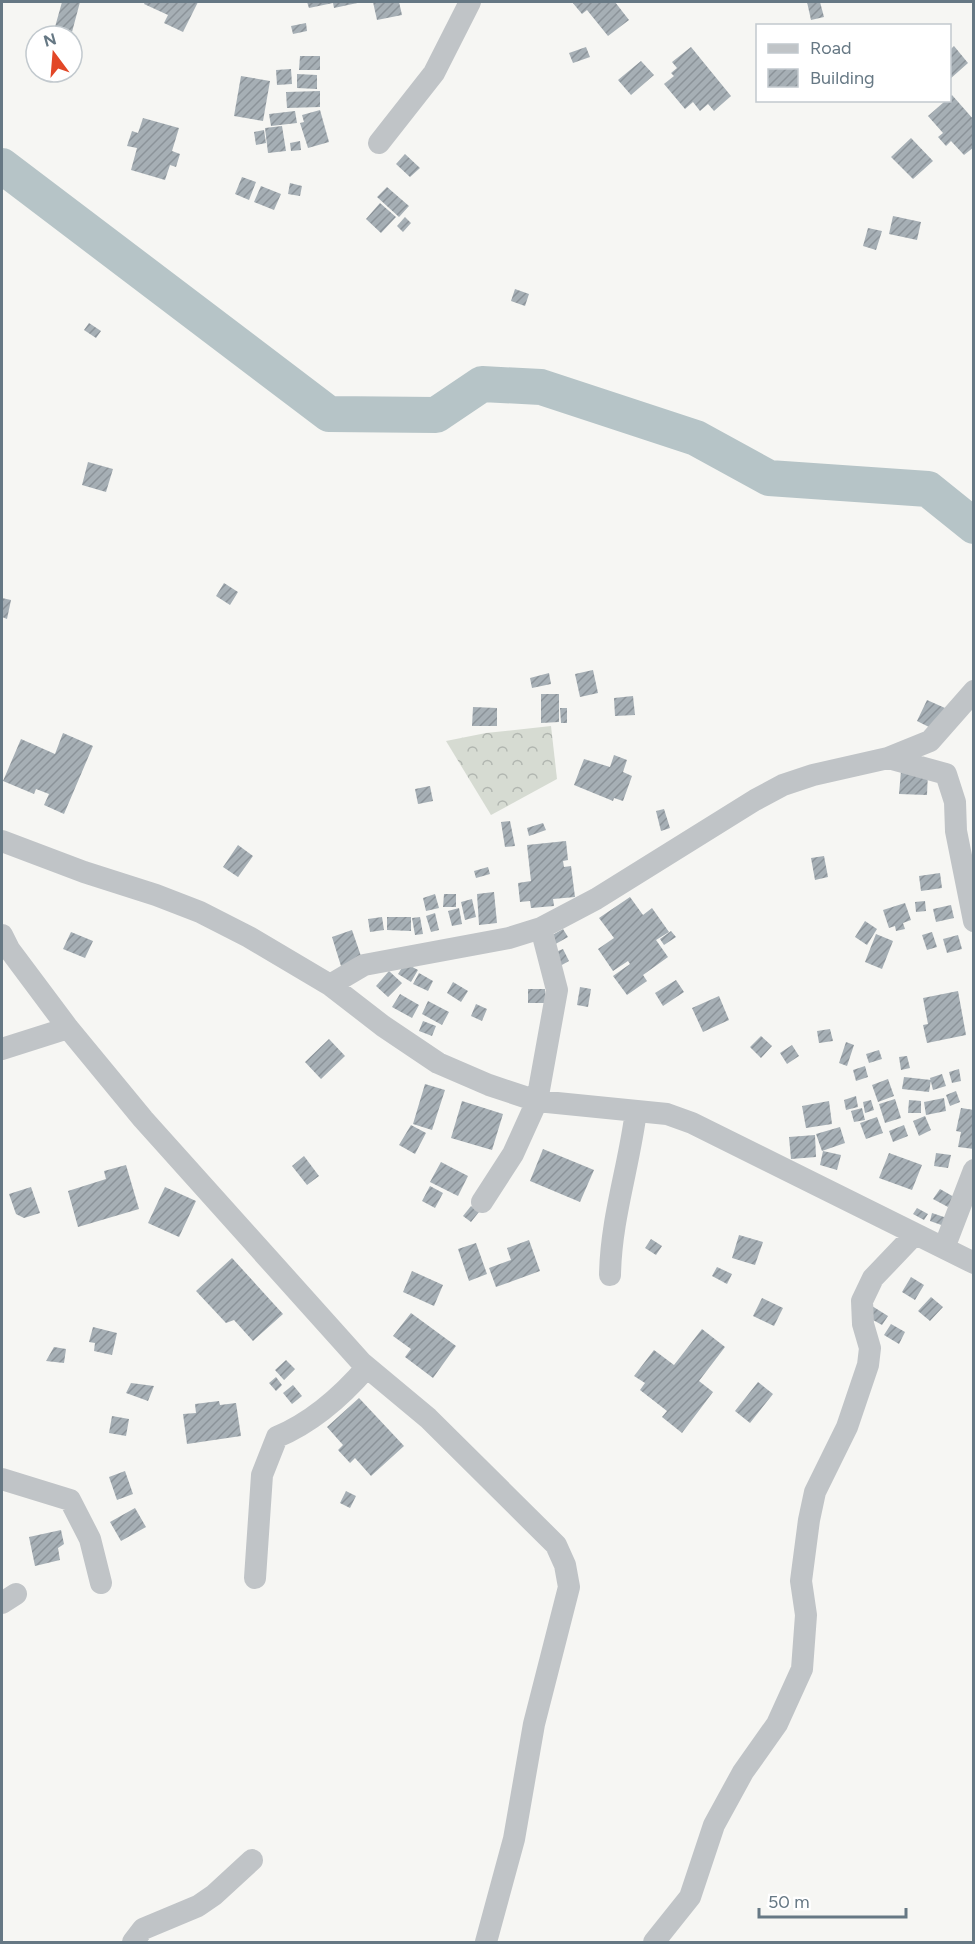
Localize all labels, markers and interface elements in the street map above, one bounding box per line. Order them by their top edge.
north arrow [24,24,84,84]
legend [756,24,951,102]
text: N [41,29,59,51]
text: Road [810,37,851,59]
text: Building [810,67,875,89]
scale bar [759,1881,906,1919]
text: 50 m [768,1891,810,1913]

